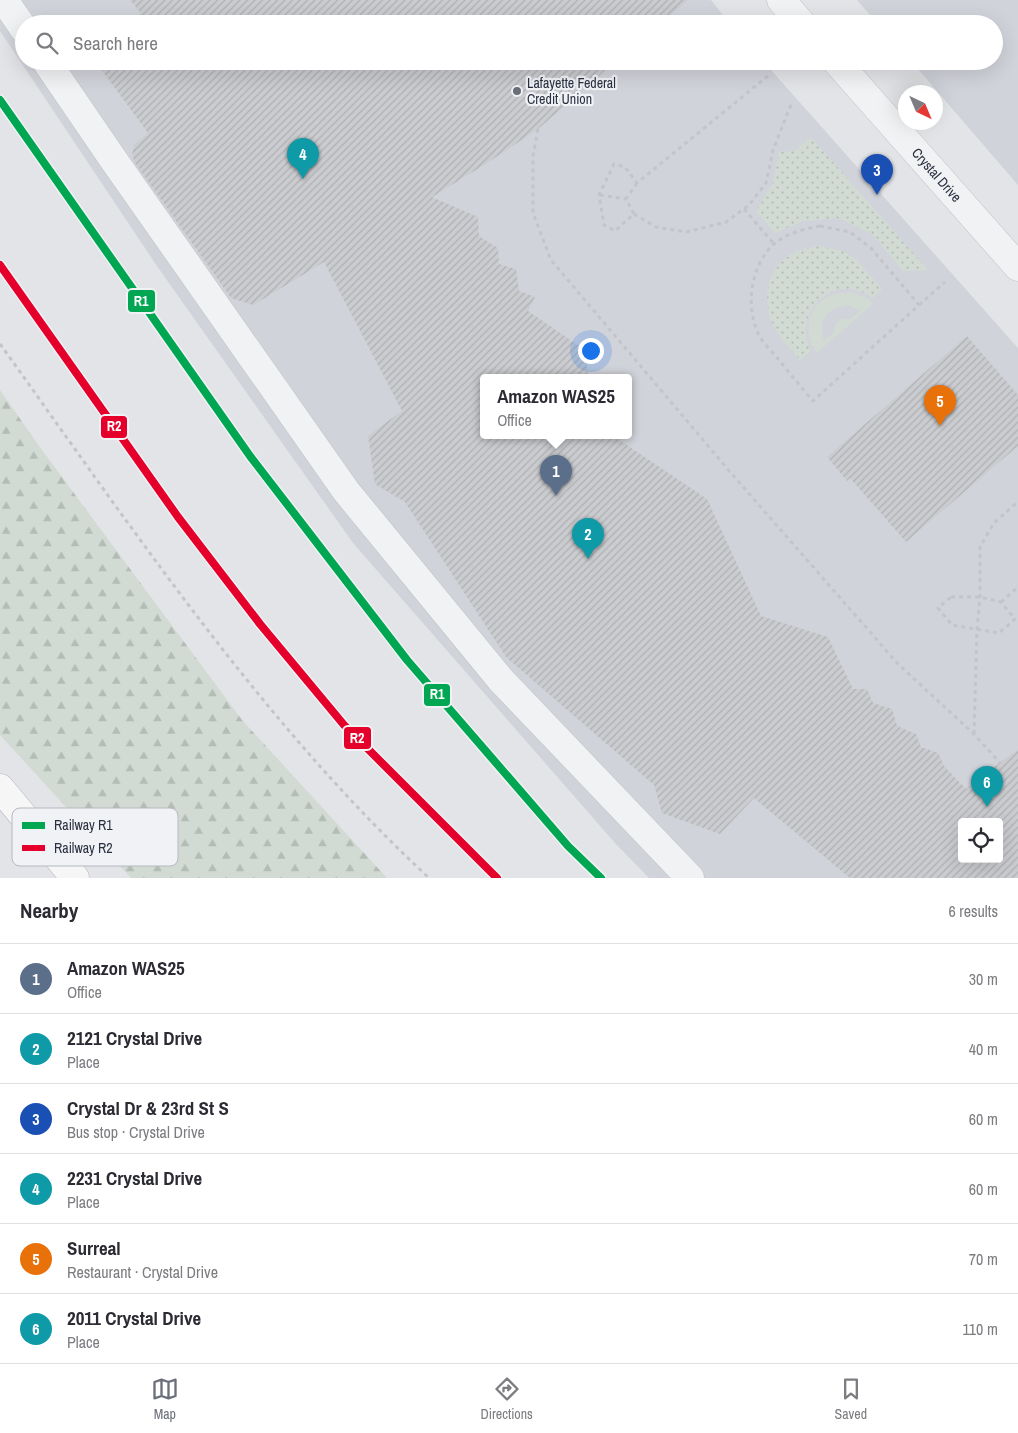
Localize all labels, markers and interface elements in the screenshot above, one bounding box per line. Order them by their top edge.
search box [15,15,1003,70]
icon: search [33,29,61,57]
text: Search here [73,30,158,56]
place label: Lafayette Federal Credit Union [527,74,616,108]
marker: Lafayette Federal Credit Union [511,85,523,97]
north arrow [898,85,943,130]
pin: 4 [287,138,319,179]
street label: Crystal Drive [908,144,965,206]
pin: 3 [861,154,893,195]
line badge: R1 [127,289,156,313]
text: R1 [134,292,149,310]
your location [578,338,604,364]
popup [480,374,632,439]
text: Amazon WAS25 [497,383,615,409]
pin: 5 [924,385,956,426]
text: Office [497,409,532,431]
line badge: R2 [100,415,128,439]
text: R2 [107,417,121,435]
pin: 1 [540,455,572,496]
pin: 2 [572,518,604,559]
line badge: R1 [423,683,451,707]
text: R1 [430,685,445,703]
line badge: R2 [343,726,372,750]
text: R2 [350,729,364,747]
pin: 6 [971,766,1003,807]
legend [12,808,178,866]
text: Railway R1 [54,816,113,834]
map controls [958,818,1003,863]
button: locate [958,818,1003,863]
text: Railway R2 [54,839,113,857]
text: Nearby [20,896,78,925]
text: 6 results [948,900,998,922]
text: Amazon WAS25 [67,955,185,981]
text: 1 [32,968,40,990]
text: 30 m [969,968,998,990]
text: Office [67,981,102,1003]
text: 2121 Crystal Drive [67,1025,202,1051]
text: 2 [32,1038,40,1060]
text: 40 m [969,1038,998,1060]
text: Place [67,1051,100,1073]
text: Crystal Dr & 23rd St S [67,1095,229,1121]
text: 3 [32,1108,40,1130]
text: 60 m [969,1108,998,1130]
text: Bus stop · Crystal Drive [67,1121,205,1143]
text: 2231 Crystal Drive [67,1165,202,1191]
text: 4 [32,1178,40,1200]
text: 60 m [969,1178,998,1200]
text: Place [67,1191,100,1213]
text: Surreal [67,1235,121,1261]
text: 5 [32,1248,40,1270]
text: 70 m [969,1248,998,1270]
text: Restaurant · Crystal Drive [67,1261,218,1283]
text: 2011 Crystal Drive [67,1305,201,1331]
text: 6 [32,1318,40,1340]
text: 110 m [962,1318,998,1340]
text: Place [67,1331,100,1353]
tab: Map [151,1375,179,1423]
tab: Directions [481,1375,533,1423]
tab: Saved [835,1375,867,1423]

